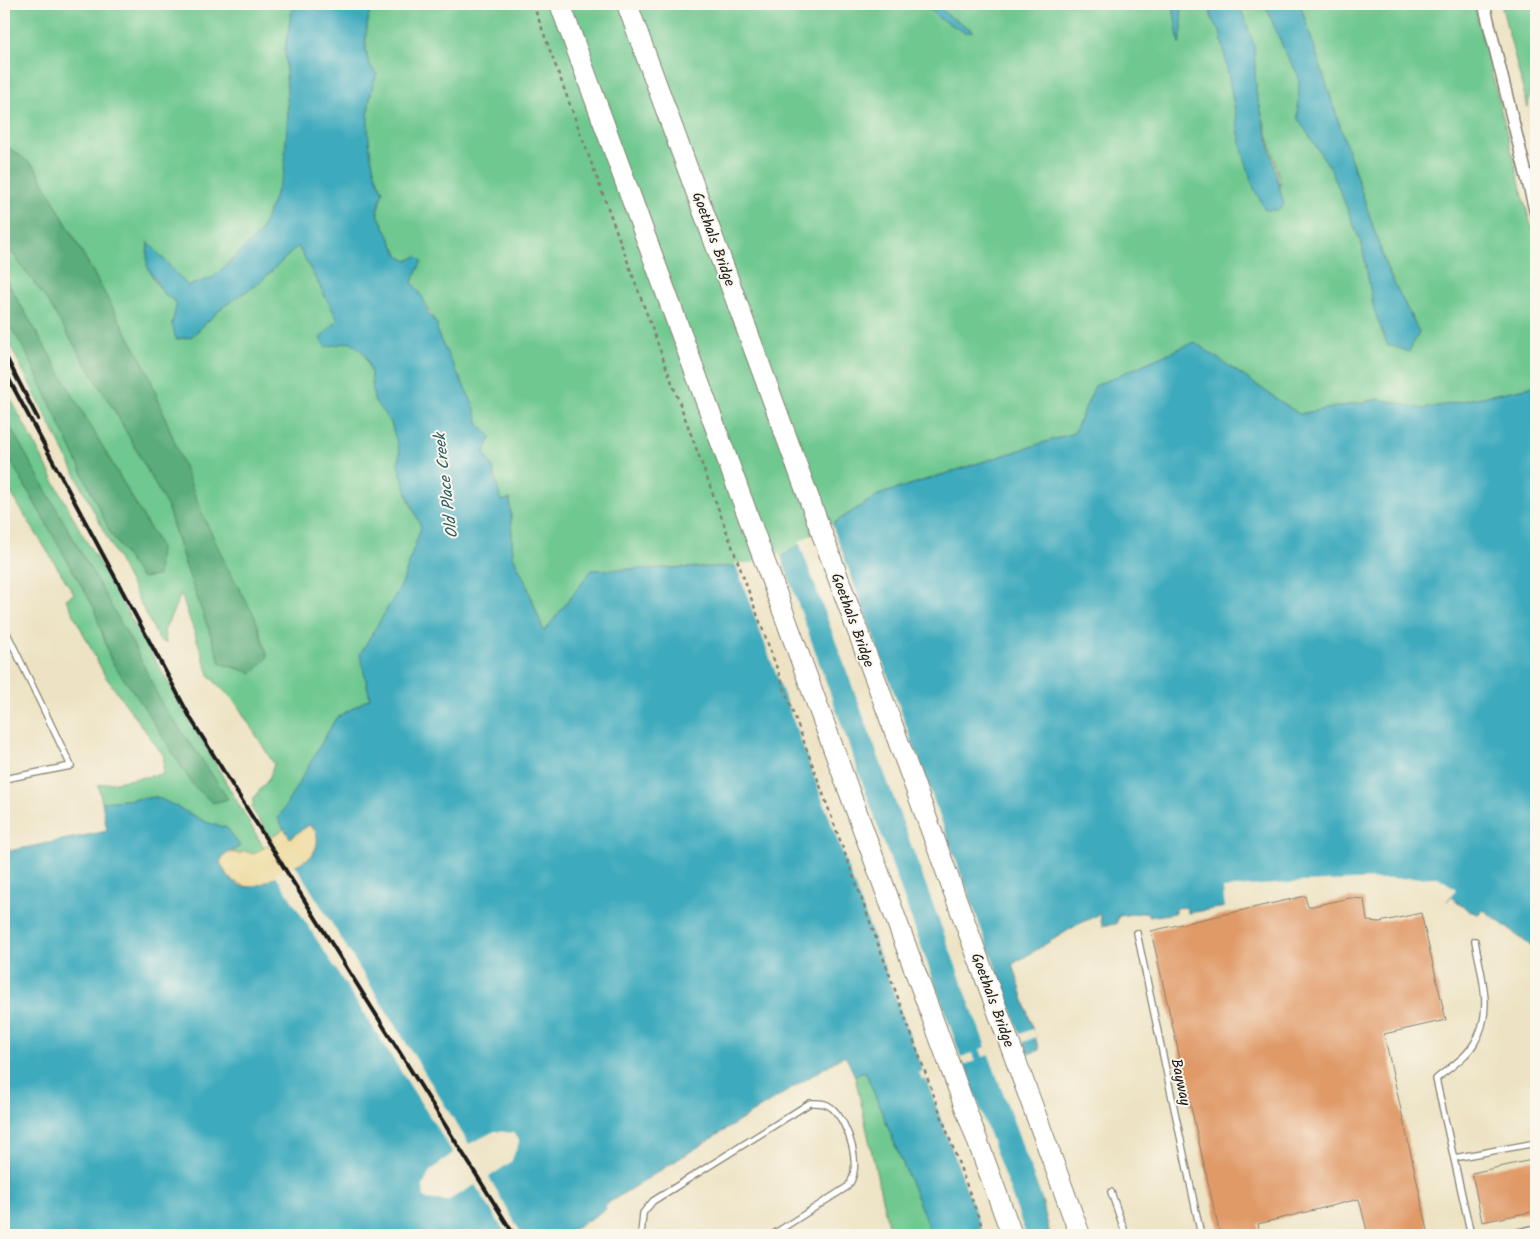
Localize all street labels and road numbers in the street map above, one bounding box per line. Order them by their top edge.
street label: Goethals Bridge [685,189,741,290]
street label: Goethals Bridge [824,570,880,671]
street label: Goethals Bridge [964,950,1020,1051]
street label: Bayway [1163,1056,1197,1109]

